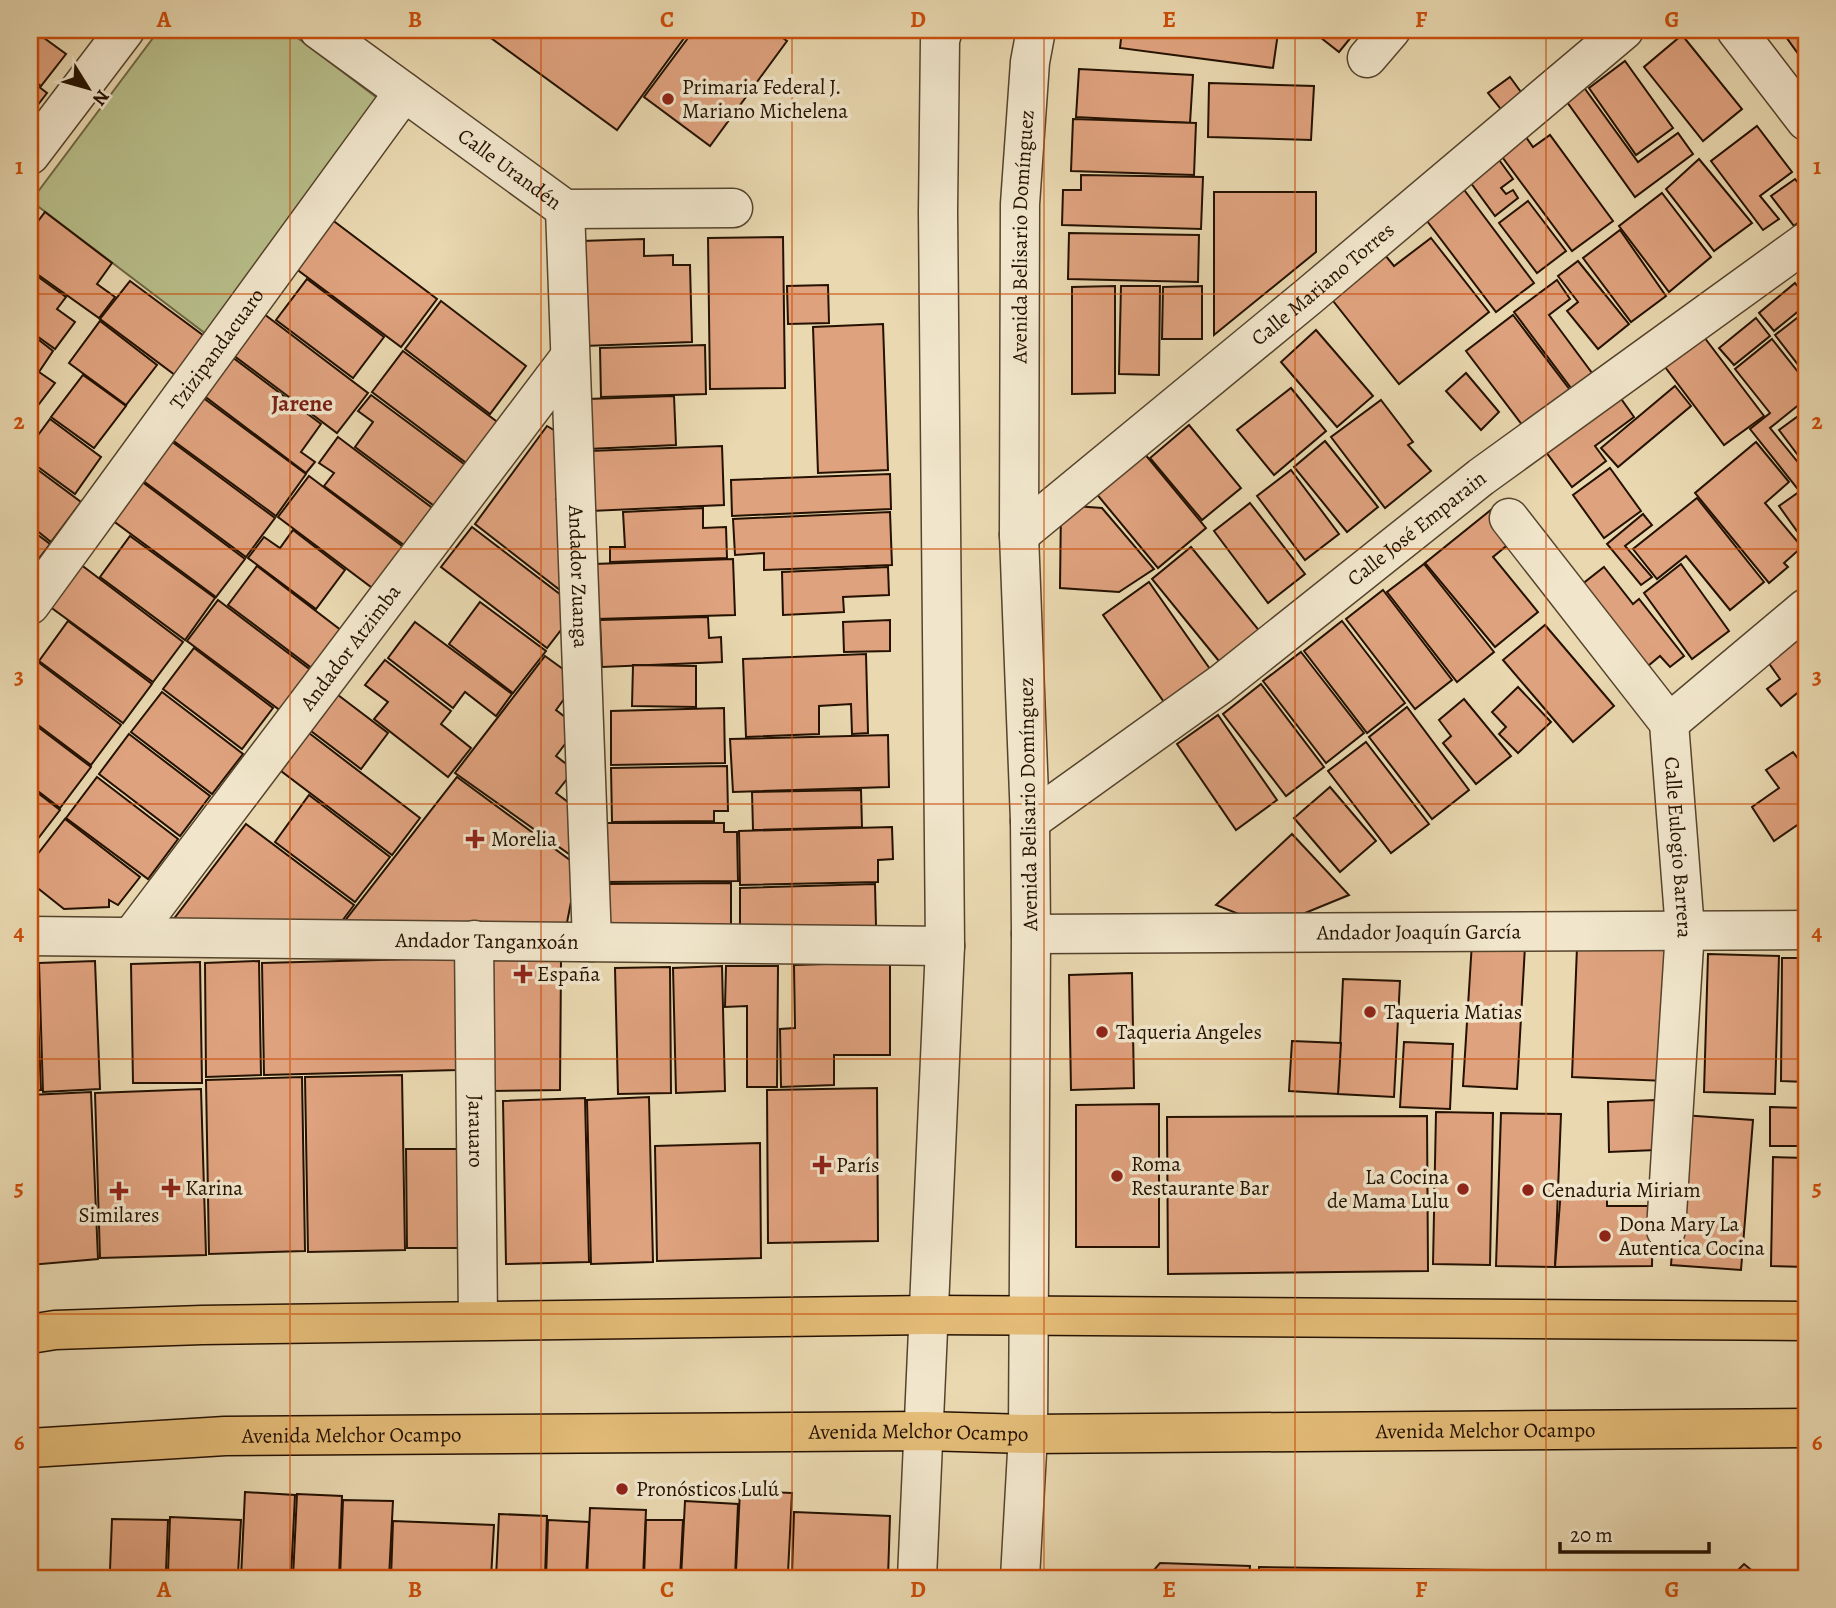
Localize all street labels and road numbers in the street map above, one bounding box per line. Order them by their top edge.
street label: Avenida Belisario Domínguez [1006,109,1041,364]
street label: Calle Urandén [452,122,567,216]
street label: Calle Mariano Torres [1245,216,1400,352]
street label: Tzizipandacuaro [163,282,270,415]
street label: Calle José Emparain [1341,464,1492,592]
street label: Andador Zuanga [562,504,595,649]
street label: Andador Atzimba [293,578,407,717]
street label: Avenida Belisario Domínguez [1012,677,1044,932]
street label: Calle Eulogio Barrera [1658,756,1699,939]
street label: Andador Joaquín García [1316,917,1522,947]
street label: Andador Tanganxoán [394,926,579,956]
street label: Jarauaro [462,1094,490,1168]
street label: Avenida Melchor Ocampo [1375,1416,1596,1445]
street label: Avenida Melchor Ocampo [808,1417,1029,1448]
street label: Avenida Melchor Ocampo [241,1420,462,1450]

